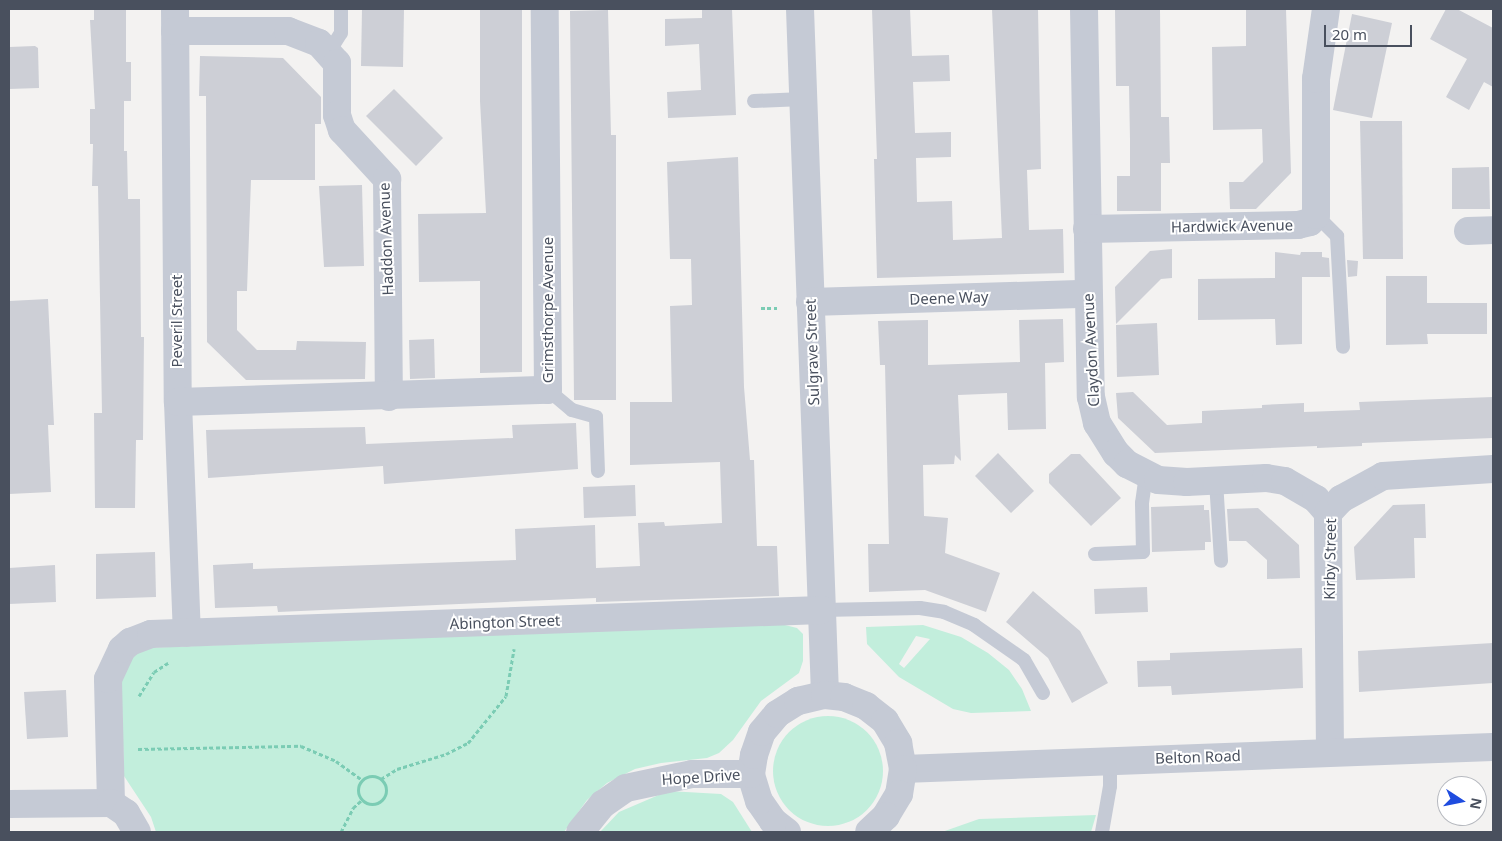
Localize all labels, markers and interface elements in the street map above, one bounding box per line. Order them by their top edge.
scale bar [1327,15,1414,47]
text: 20 m [1332,24,1367,44]
street label: Haddon Avenue [375,182,397,296]
street label: Hardwick Avenue [1171,216,1293,236]
street label: Grimsthorpe Avenue [539,237,557,383]
street label: Peveril Street [168,274,186,368]
street label: Deene Way [909,288,989,308]
street label: Claydon Avenue [1079,293,1103,407]
street label: Sulgrave Street [801,298,823,406]
street label: Kirby Street [1320,518,1340,600]
street label: Abington Street [449,611,561,633]
street label: Belton Road [1155,747,1241,767]
street label: Hope Drive [661,765,741,789]
north arrow [1437,776,1487,826]
text: N [1466,796,1487,811]

